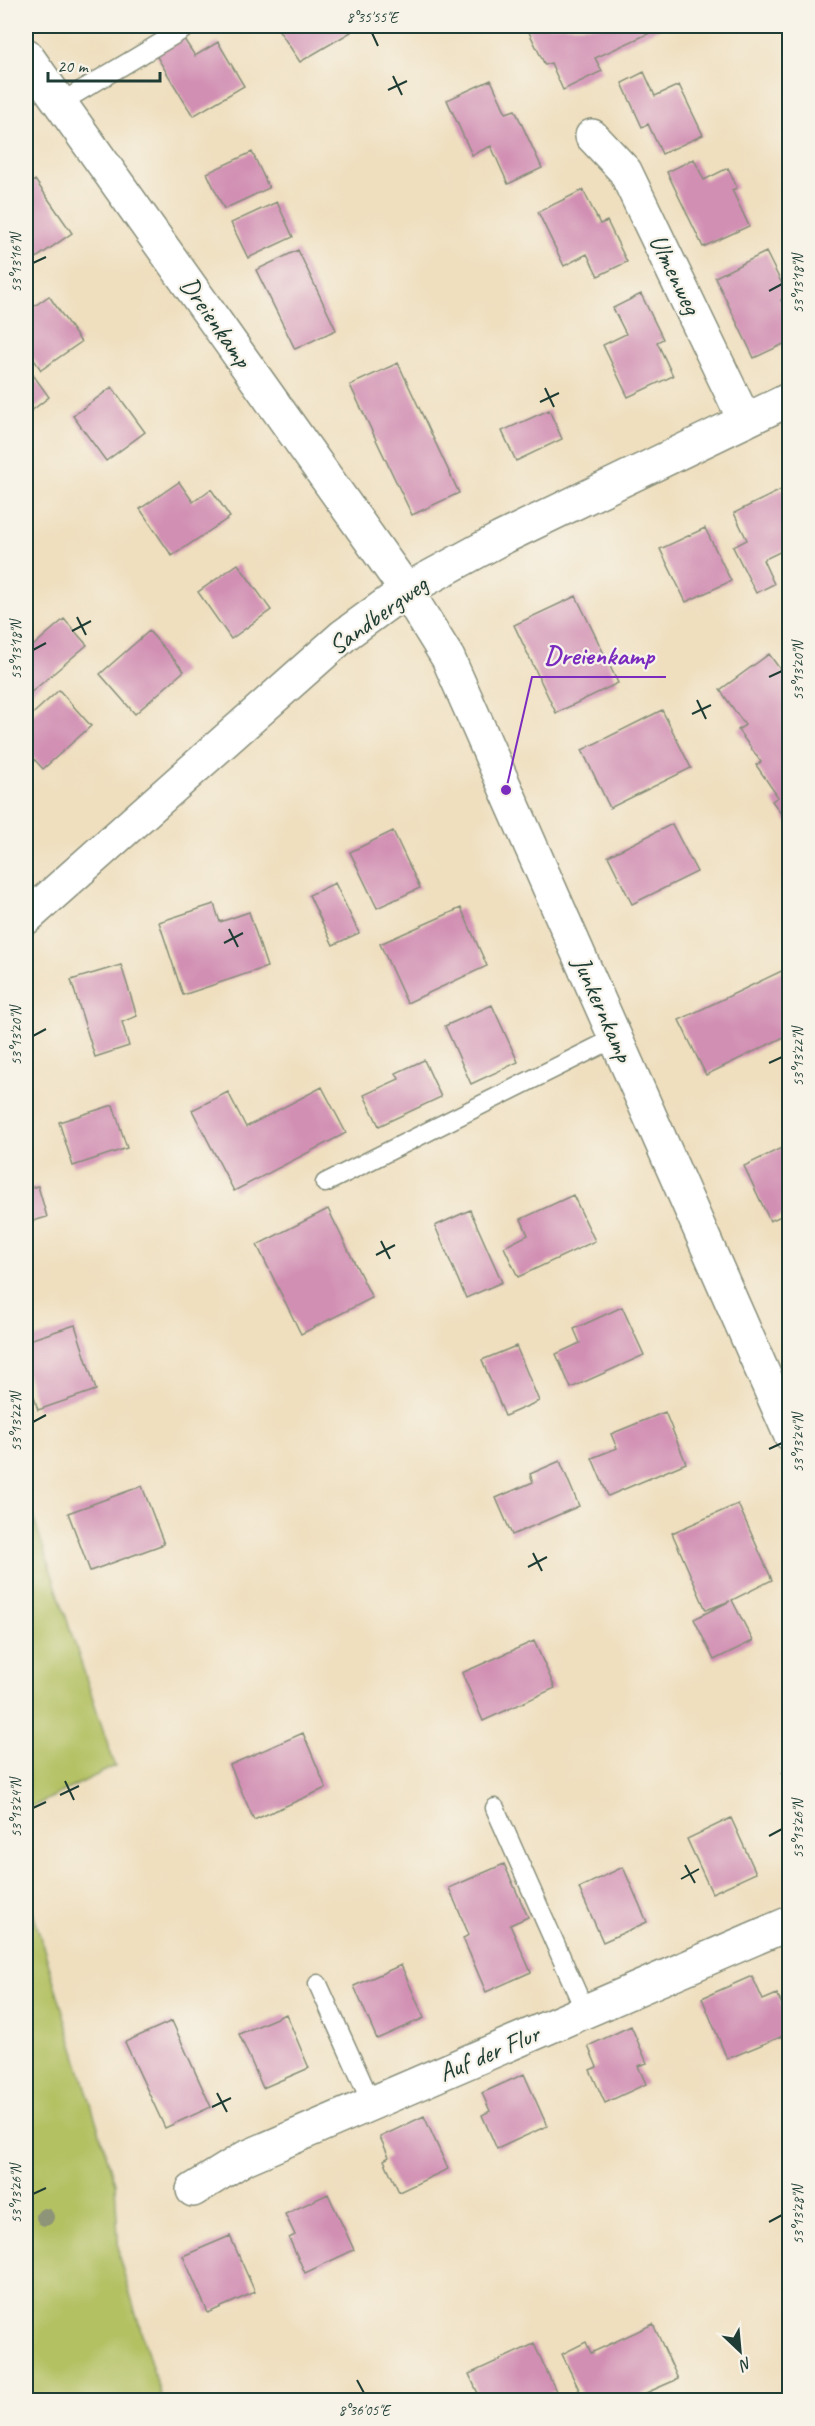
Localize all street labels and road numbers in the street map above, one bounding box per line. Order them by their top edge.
street label: Ulmenweg [642,229,709,321]
street label: Dreienkamp [173,270,260,376]
street label: Sandbergweg [322,567,436,662]
street label: Junkernkamp [564,949,641,1068]
street label: Auf der Flur [434,2016,546,2089]

